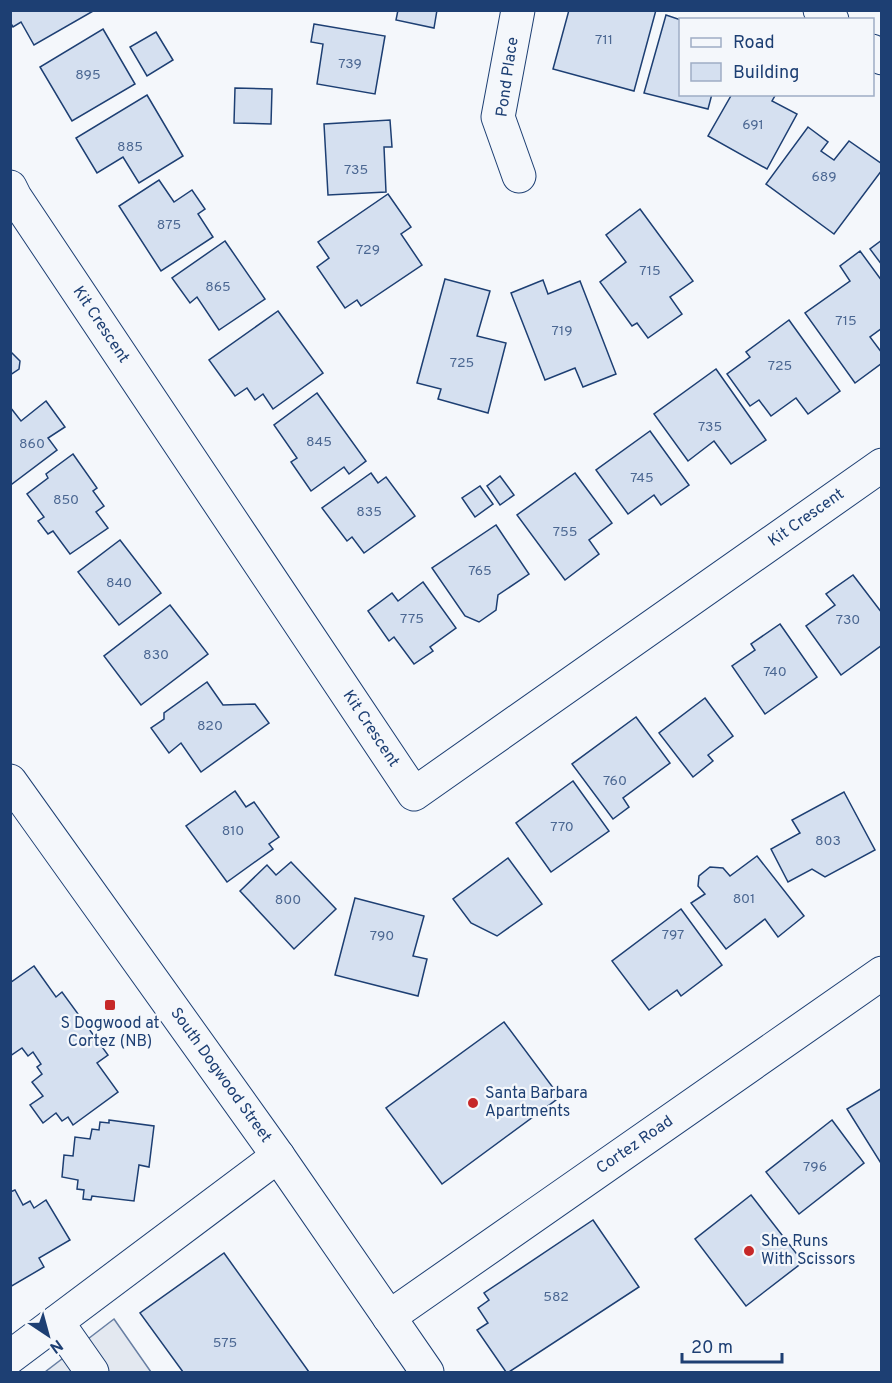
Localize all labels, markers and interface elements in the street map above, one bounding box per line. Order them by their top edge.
legend [679,18,874,96]
house number: 711 [595,32,613,49]
text: Road [733,32,775,55]
street label: Pond Place [492,36,524,118]
house number: 739 [338,56,362,73]
text: Building [733,62,799,85]
house number: 895 [75,67,101,84]
house number: 691 [742,117,764,134]
house number: 885 [117,139,143,156]
house number: 735 [344,162,368,179]
house number: 689 [812,169,837,186]
house number: 875 [157,217,181,234]
house number: 729 [356,242,380,259]
house number: 715 [639,263,661,280]
house number: 865 [205,279,231,296]
street label: Kit Crescent [68,283,133,367]
house number: 715 [835,313,857,330]
house number: 719 [551,323,573,340]
house number: 725 [450,355,474,372]
house number: 725 [768,358,792,375]
house number: 735 [698,419,722,436]
house number: 845 [306,434,332,451]
house number: 860 [19,436,45,453]
house number: 745 [630,470,654,487]
street label: Kit Crescent [765,485,848,552]
house number: 850 [53,492,79,509]
house number: 835 [356,504,382,521]
house number: 755 [553,524,577,541]
house number: 765 [468,563,492,580]
house number: 840 [106,575,132,592]
house number: 775 [400,611,424,628]
house number: 730 [836,612,860,629]
house number: 830 [143,647,169,664]
house number: 740 [763,664,787,681]
street label: Kit Crescent [338,687,403,771]
house number: 820 [197,718,223,735]
house number: 760 [603,773,627,790]
house number: 770 [550,819,574,836]
house number: 810 [222,823,244,840]
house number: 803 [815,833,841,850]
house number: 801 [733,891,755,908]
house number: 800 [275,892,301,909]
house number: 797 [662,927,684,944]
house number: 790 [370,928,394,945]
marker: S Dogwood at Cortez (NB) [103,998,117,1012]
street label: South Dogwood Street [165,1004,276,1147]
place label: S Dogwood at Cortez (NB) [61,1014,159,1052]
place label: Santa Barbara Apartments [485,1084,588,1122]
marker: Santa Barbara Apartments [466,1096,480,1110]
street label: Cortez Road [593,1112,677,1179]
house number: 796 [803,1159,827,1176]
place label: She Runs With Scissors [761,1232,856,1270]
marker: She Runs With Scissors [742,1244,756,1258]
house number: 582 [543,1289,569,1306]
north arrow [18,1305,78,1365]
scale bar [682,1326,782,1364]
text: N [45,1334,66,1357]
house number: 575 [213,1335,237,1352]
text: 20 m [691,1337,733,1360]

